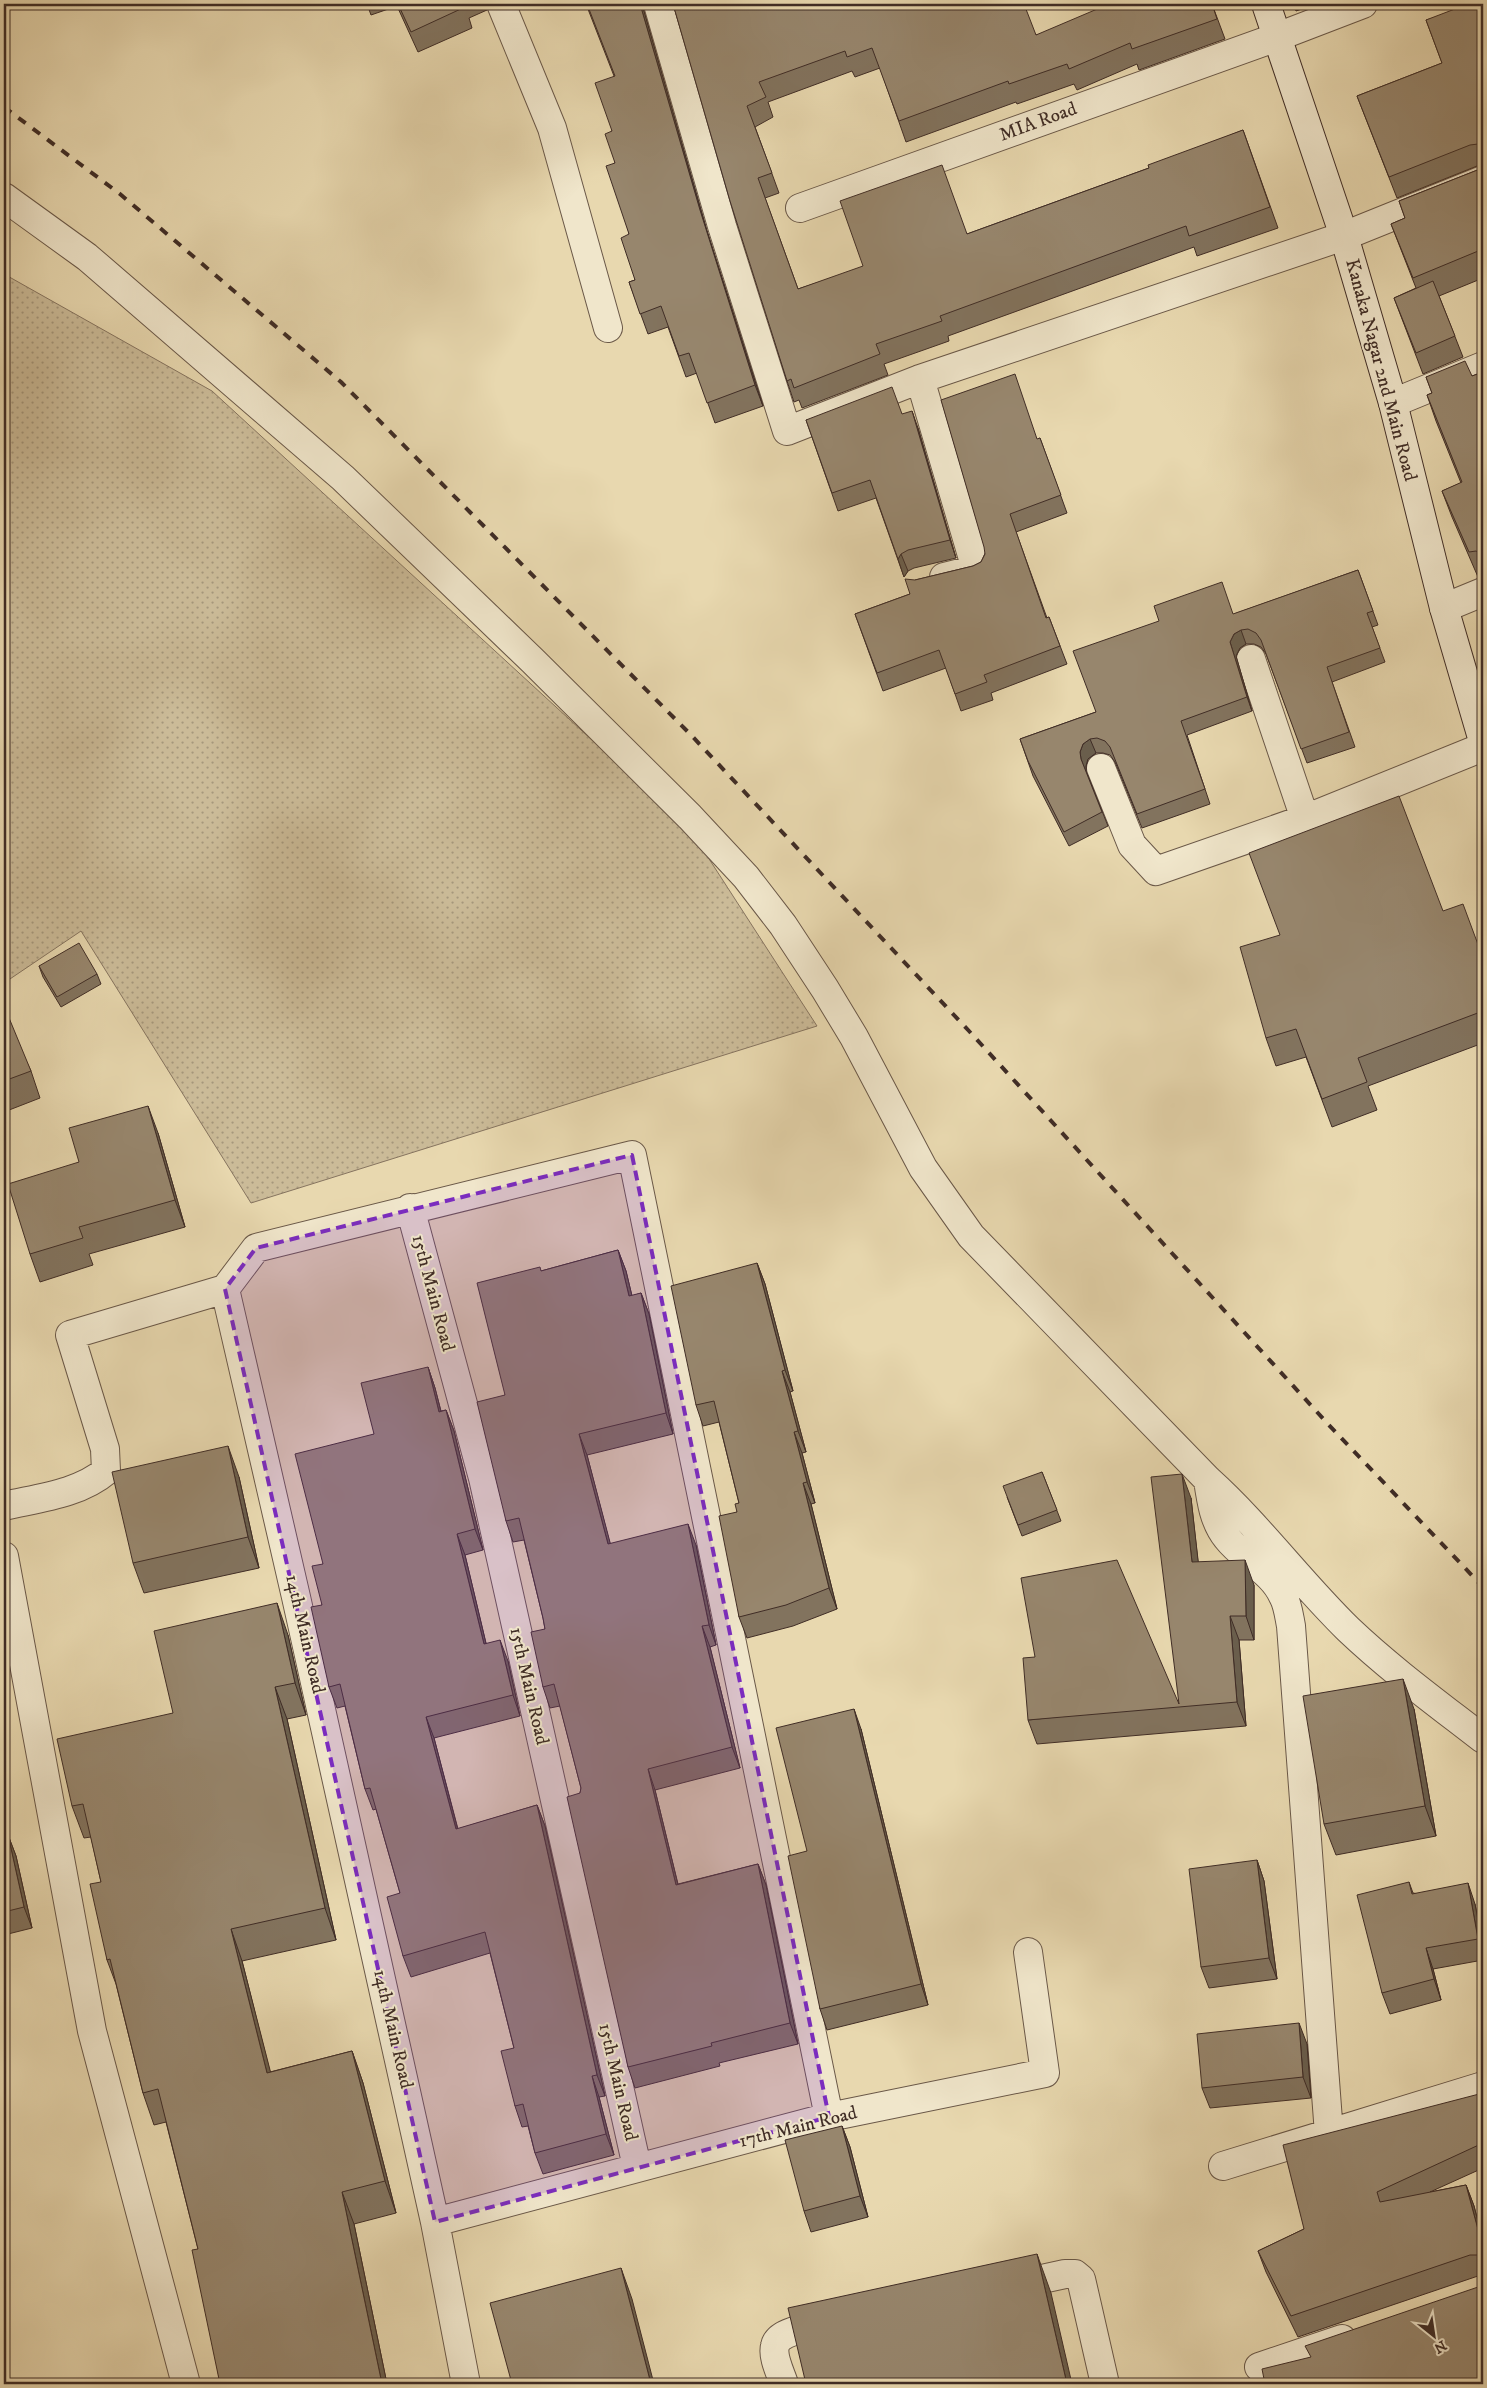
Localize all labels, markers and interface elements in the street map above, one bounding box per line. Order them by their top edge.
street label: MIA Road [996,97,1080,147]
street label: Kanaka Nagar 2nd Main Road [1340,256,1422,484]
street label: 15th Main Road [406,1232,460,1354]
street label: 14th Main Road [280,1572,330,1696]
street label: 15th Main Road [504,1625,554,1748]
street label: 14th Main Road [368,1967,418,2091]
street label: 15th Main Road [593,2021,643,2144]
street label: 17th Main Road [737,2101,860,2153]
north arrow [1410,2310,1460,2360]
text: N [1430,2336,1449,2357]

